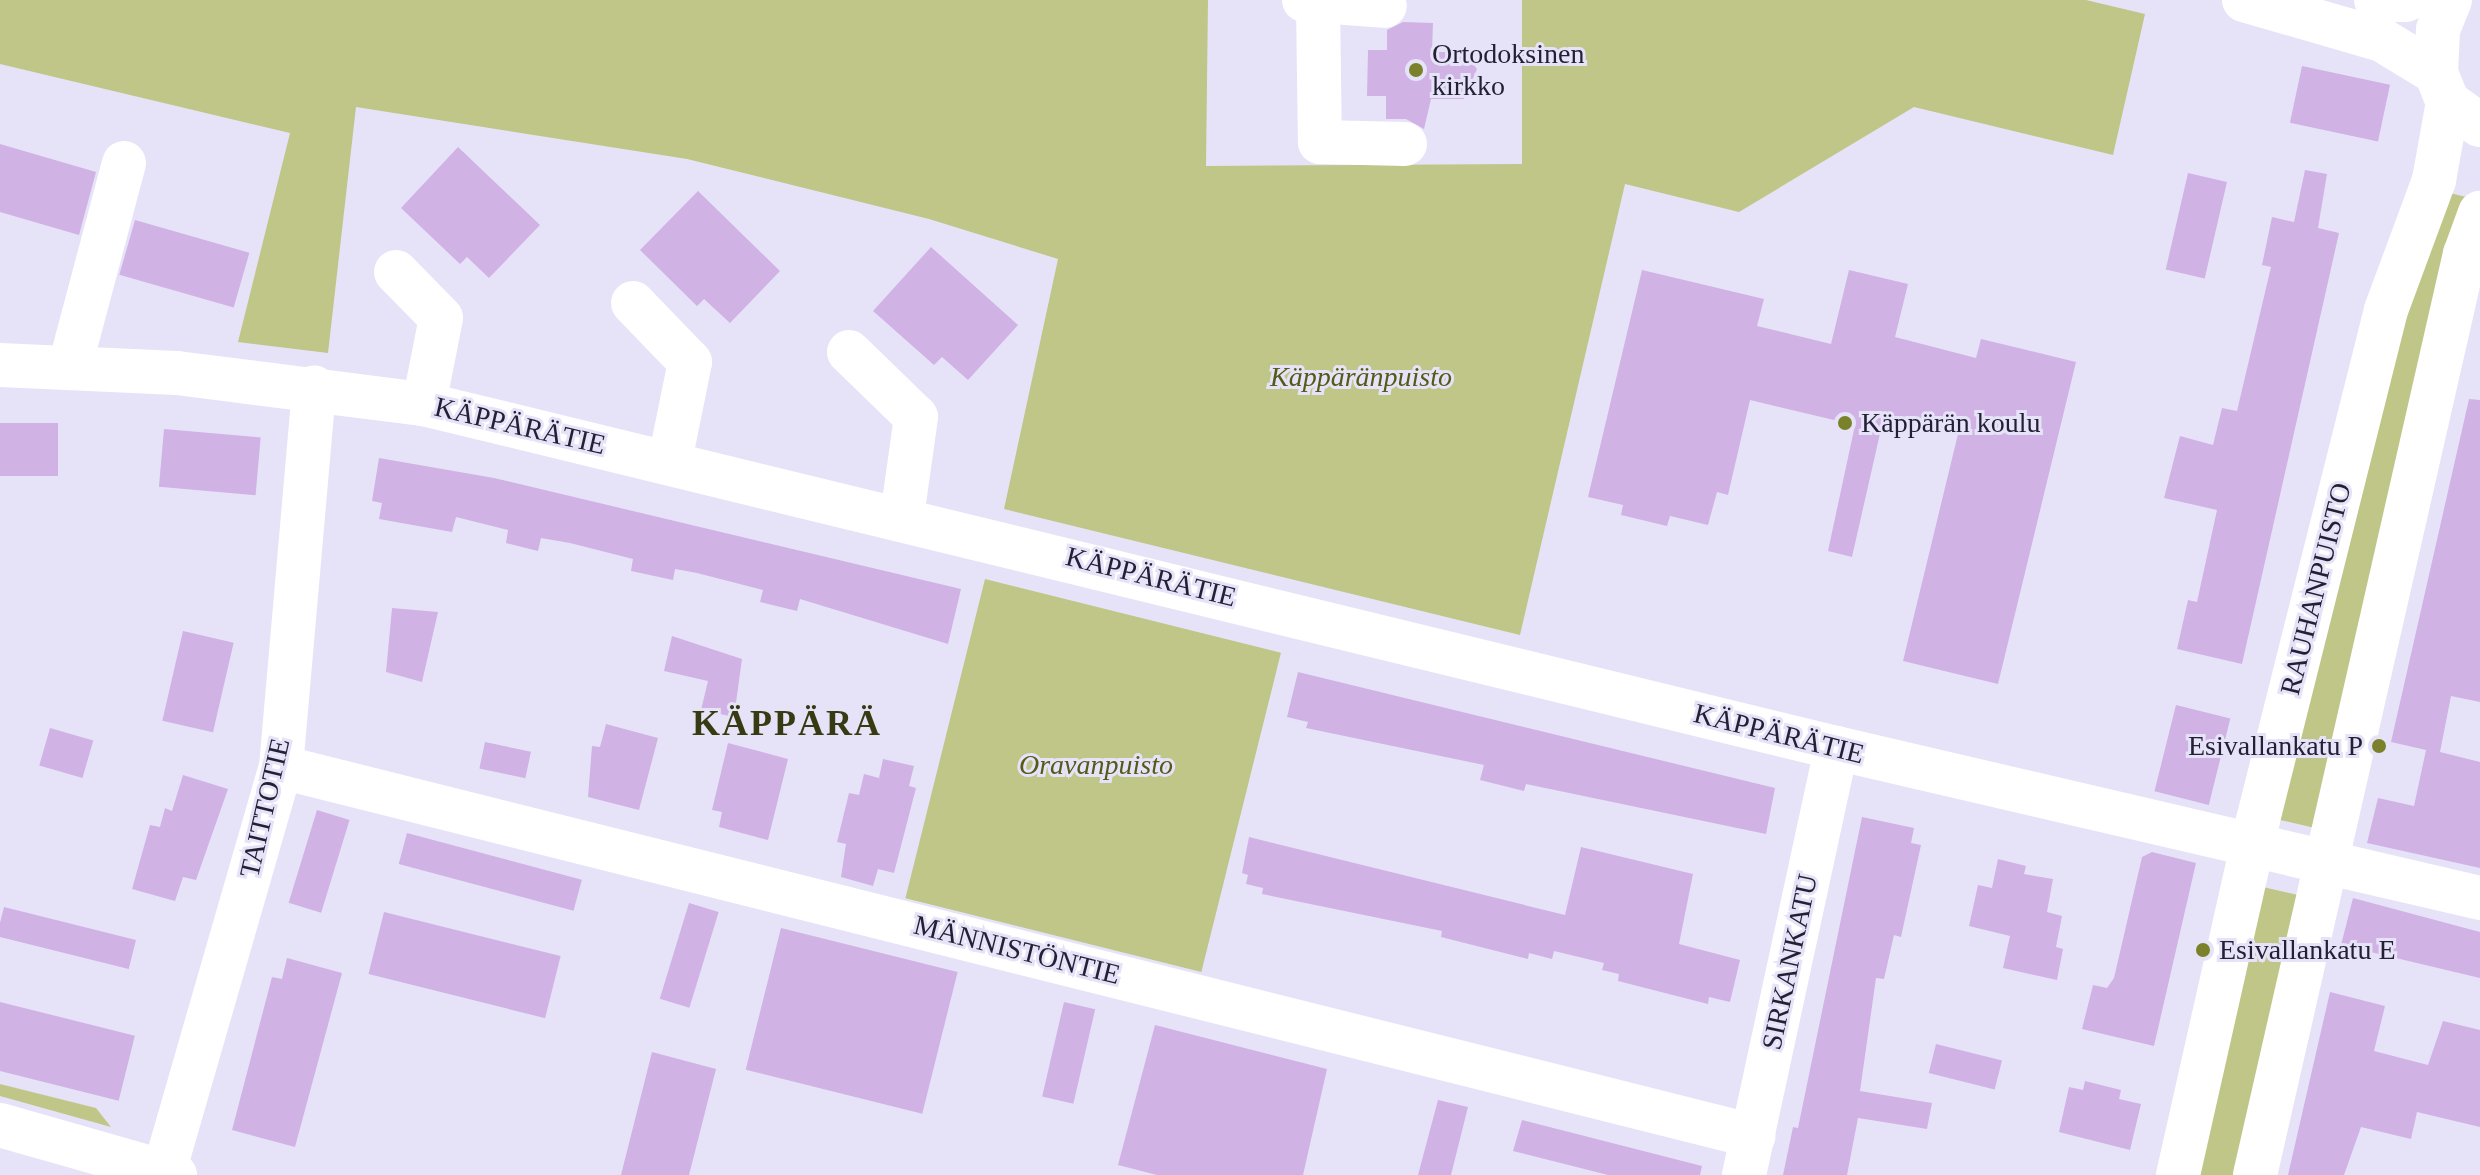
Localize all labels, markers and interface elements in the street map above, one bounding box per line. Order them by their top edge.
place label: Ortodoksinen kirkko [1432,37,1584,103]
marker: Ortodoksinen kirkko [1407,61,1425,79]
park label: Käppäränpuisto [1270,360,1452,394]
street label: KÄPPÄRÄTIE [431,390,609,462]
place label: Käppärän koulu [1861,406,2041,440]
marker: Käppärän koulu [1836,414,1854,432]
street label: RAUHANPUISTO [2273,480,2359,698]
street label: KÄPPÄRÄTIE [1062,540,1240,614]
street label: KÄPPÄRÄTIE [1690,697,1868,771]
district label: KÄPPÄRÄ [692,702,882,746]
place label: Esivallankatu P [2188,729,2363,763]
street label: TAITTOTIE [233,735,297,881]
marker: Esivallankatu P [2370,737,2388,755]
park label: Oravanpuisto [1019,748,1173,782]
street label: SIRKANKATU [1755,871,1825,1053]
street label: MÄNNISTÖNTIE [910,908,1124,992]
place label: Esivallankatu E [2219,933,2396,967]
marker: Esivallankatu E [2194,941,2212,959]

